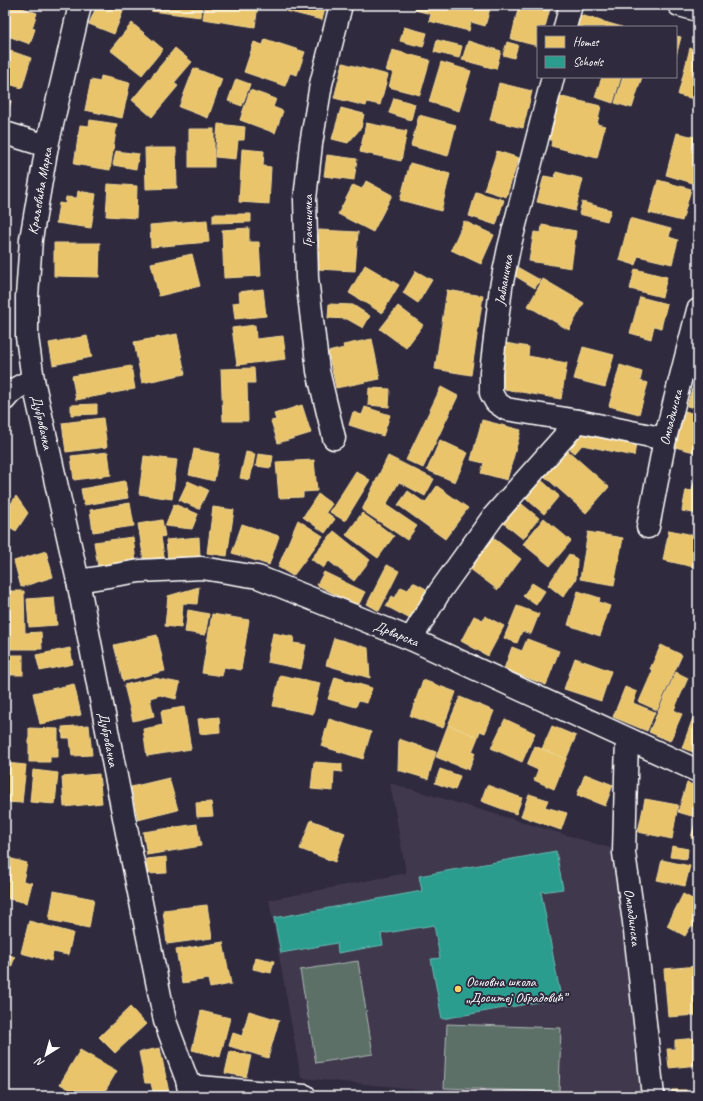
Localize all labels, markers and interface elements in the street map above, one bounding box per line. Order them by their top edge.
legend [537,26,677,78]
text: Homes [573,34,600,50]
text: Schools [573,54,605,70]
street label: Краљевића Марка [24,145,56,236]
street label: Грачаничка [299,194,316,247]
street label: Јабланичка [491,253,517,308]
street label: Омладинска [655,386,686,447]
street label: Дубровачка [28,393,57,452]
street label: Дрварска [372,616,423,650]
street label: Дубровачка [95,711,123,769]
street label: Омладинска [621,888,645,948]
place label: Основна школа „Доситеј Обрадовић” [466,973,570,1006]
marker: Основна школа „Доситеј Обрадовић” [453,984,463,994]
north arrow [26,1035,66,1075]
text: N [31,1054,47,1071]

